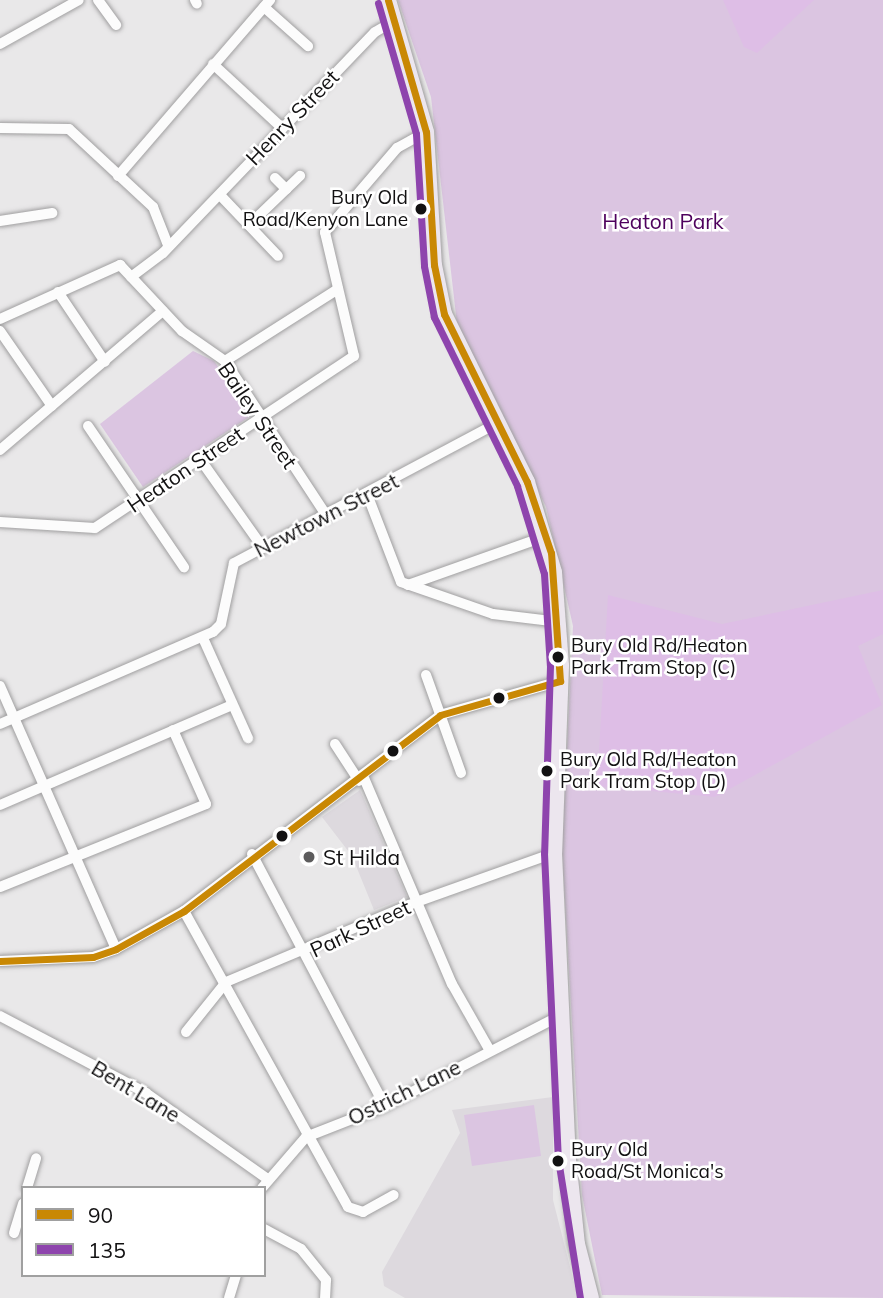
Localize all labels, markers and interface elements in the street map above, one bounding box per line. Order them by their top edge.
street label: Henry Street [240,64,344,170]
place label: Bury Old Road/Kenyon Lane [243,187,408,231]
marker: Bury Old Road/Kenyon Lane [414,202,428,216]
park label: Heaton Park [602,208,724,234]
street label: Bailey Street [213,357,303,473]
street label: Heaton Street [122,421,248,517]
street label: Newtown Street [250,468,402,562]
place label: Bury Old Rd/Heaton Park Tram Stop (C) [571,635,748,679]
marker: Bury Old Rd/Heaton Park Tram Stop (C) [551,650,565,664]
unlabelled marker [492,691,506,705]
unlabelled marker [386,744,400,758]
place label: Bury Old Rd/Heaton Park Tram Stop (D) [560,749,737,793]
marker: Bury Old Rd/Heaton Park Tram Stop (D) [540,764,554,778]
unlabelled marker [275,829,289,843]
place label: St Hilda [323,844,400,870]
marker: St Hilda [301,849,317,865]
street label: Park Street [306,894,414,962]
street label: Ostrich Lane [343,1054,465,1130]
street label: Bent Lane [87,1055,185,1127]
place label: Bury Old Road/St Monica's [571,1139,724,1183]
marker: Bury Old Road/St Monica's [551,1154,565,1168]
legend [21,1186,266,1277]
text: 90 [88,1202,113,1228]
text: 135 [88,1237,126,1263]

